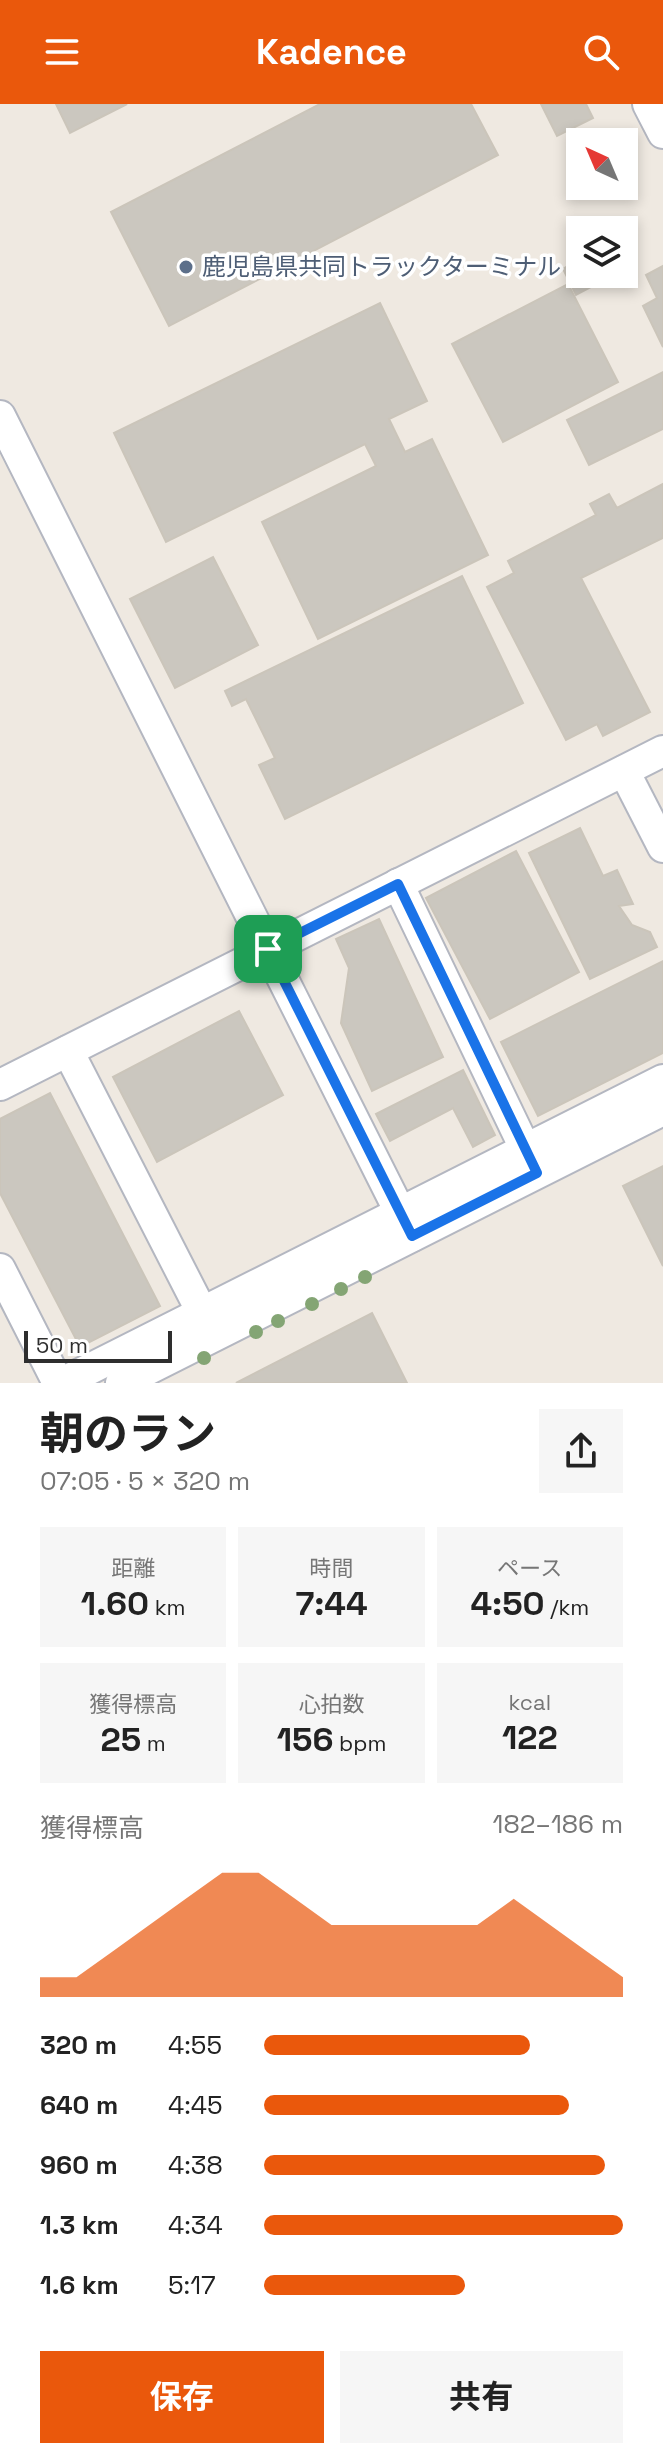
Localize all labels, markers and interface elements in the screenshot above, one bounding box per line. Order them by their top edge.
text: Kadence [256,29,407,75]
icon: menu [40,30,84,74]
icon: search [579,30,623,74]
north arrow [566,128,638,200]
map controls [566,128,638,288]
button: layers [566,216,638,288]
place label: 鹿児島県共同トラックターミナル [202,251,561,282]
marker: 鹿児島県共同トラックターミナル [177,258,195,276]
pin [234,915,302,983]
icon: arrive [246,927,290,971]
scale bar [24,1327,172,1363]
text: 50 m [36,1331,88,1359]
text: 朝のラン [40,1406,216,1462]
button: share [539,1409,623,1493]
text: 07:05 · 5 × 320 m [40,1464,250,1498]
text: 距離 [111,1554,155,1582]
text: 時間 [309,1554,354,1582]
text: ペース [497,1554,562,1582]
text: 1.60 [81,1582,149,1625]
text: 7:44 [295,1582,368,1625]
text: 4:50 [470,1582,545,1625]
text: km [149,1593,185,1621]
text: /km [545,1593,589,1621]
text: kcal [509,1688,551,1716]
text: 獲得標高 [89,1690,177,1718]
text: 心拍数 [298,1690,365,1718]
text: 122 [502,1716,558,1759]
text: 25 [101,1718,141,1761]
text: 156 [277,1718,333,1761]
text: m [141,1729,166,1757]
text: bpm [333,1729,386,1757]
text: 182–186 m [493,1807,623,1841]
text: 獲得標高 [40,1811,144,1845]
text: 320 m [40,2028,117,2062]
text: 4:55 [168,2028,222,2062]
text: 640 m [40,2088,118,2122]
text: 4:45 [168,2088,223,2122]
text: 960 m [40,2148,118,2182]
text: 4:38 [168,2148,223,2182]
text: 1.3 km [40,2208,119,2242]
text: 4:34 [168,2208,223,2242]
text: 1.6 km [40,2268,119,2302]
text: 5:17 [168,2268,216,2302]
button: 保存 [40,2351,324,2443]
button: 共有 [340,2351,623,2443]

